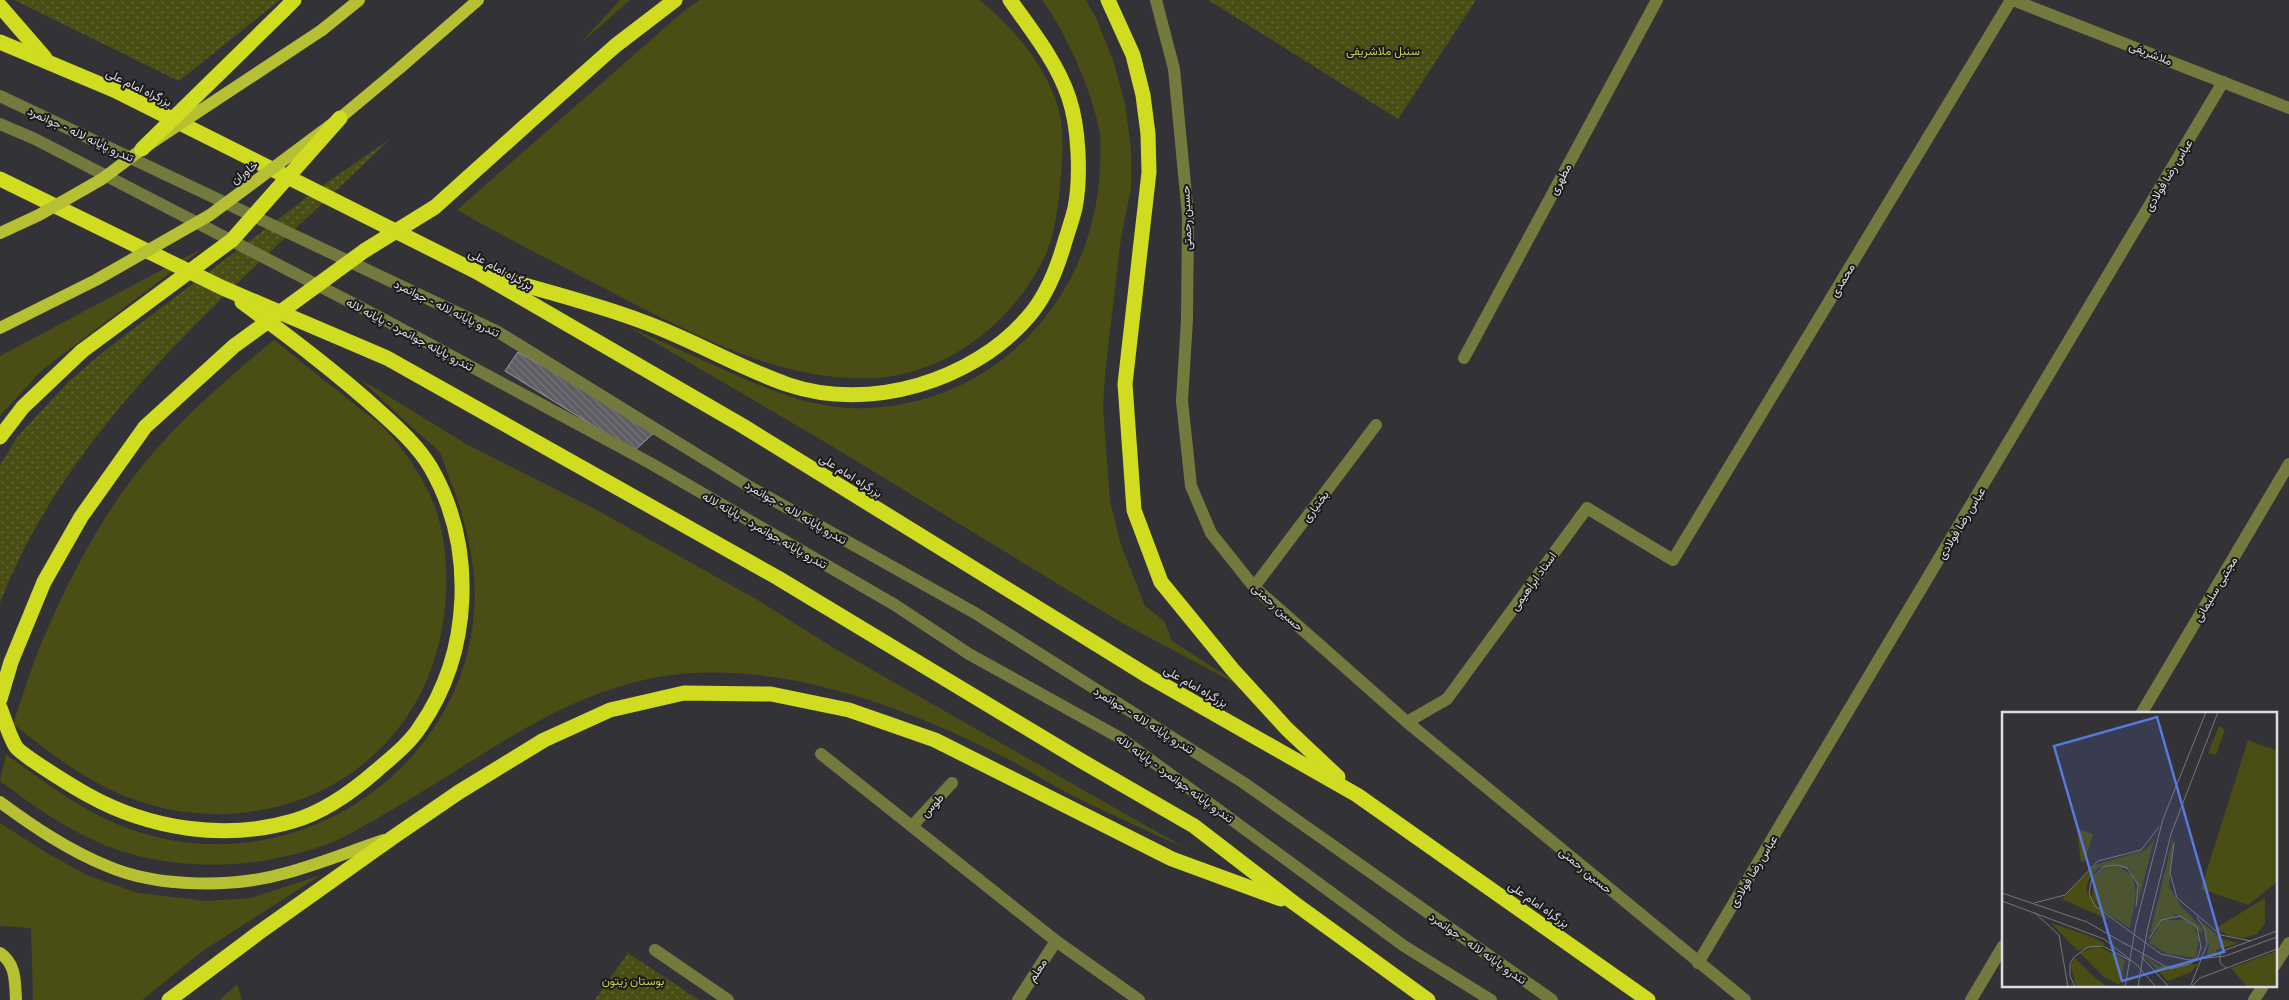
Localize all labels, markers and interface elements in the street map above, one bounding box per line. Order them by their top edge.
street label: ملاشریفی [2127,38,2175,69]
park label: سنبل ملاشریفی [1346,43,1420,59]
street label: بزرگراه امام علی [103,65,174,110]
street label: تندرو پایانه لاله - جوانمرد [25,103,137,166]
street label: عباس رضا فولادی [2141,136,2196,214]
street label: خاوران [227,157,261,188]
street label: مطهری [1545,161,1575,198]
street label: حسین رحمتی [1177,185,1196,251]
street label: بزرگراه امام علی [466,245,536,294]
street label: محمدی [1826,261,1859,300]
street label: تندرو پایانه لاله - جوانمرد [391,276,502,341]
street label: تندرو پایانه جوانمرد - پایانه لاله [343,294,476,375]
street label: بزرگراه امام علی [816,450,885,501]
street label: تندرو پایانه لاله - جوانمرد [742,477,850,548]
street label: عباس رضا فولادی [1934,484,1989,562]
street label: بختیاری [1298,487,1333,526]
street label: تندرو پایانه جوانمرد - پایانه لاله [699,488,830,573]
street label: استاد ابراهیمی [1507,549,1560,614]
street label: مجتبی سلیمانی [2190,554,2241,625]
street label: حسین رحمتی [1248,580,1307,635]
street label: بزرگراه امام علی [1161,662,1231,711]
street label: تندرو پایانه لاله - جوانمرد [1090,683,1197,758]
inset map [2002,712,2276,988]
street label: تندرو پایانه جوانمرد - پایانه لاله [1113,730,1237,827]
street label: طوس [917,790,948,821]
street label: عباس رضا فولادی [1726,832,1781,910]
street label: حسین رحمتی [1556,843,1616,897]
street label: بزرگراه امام علی [1505,877,1573,931]
street label: تندرو پایانه لاله - جوانمرد [1426,909,1530,988]
street label: معلم [1024,956,1051,985]
park label: بوستان زیتون [602,973,664,989]

